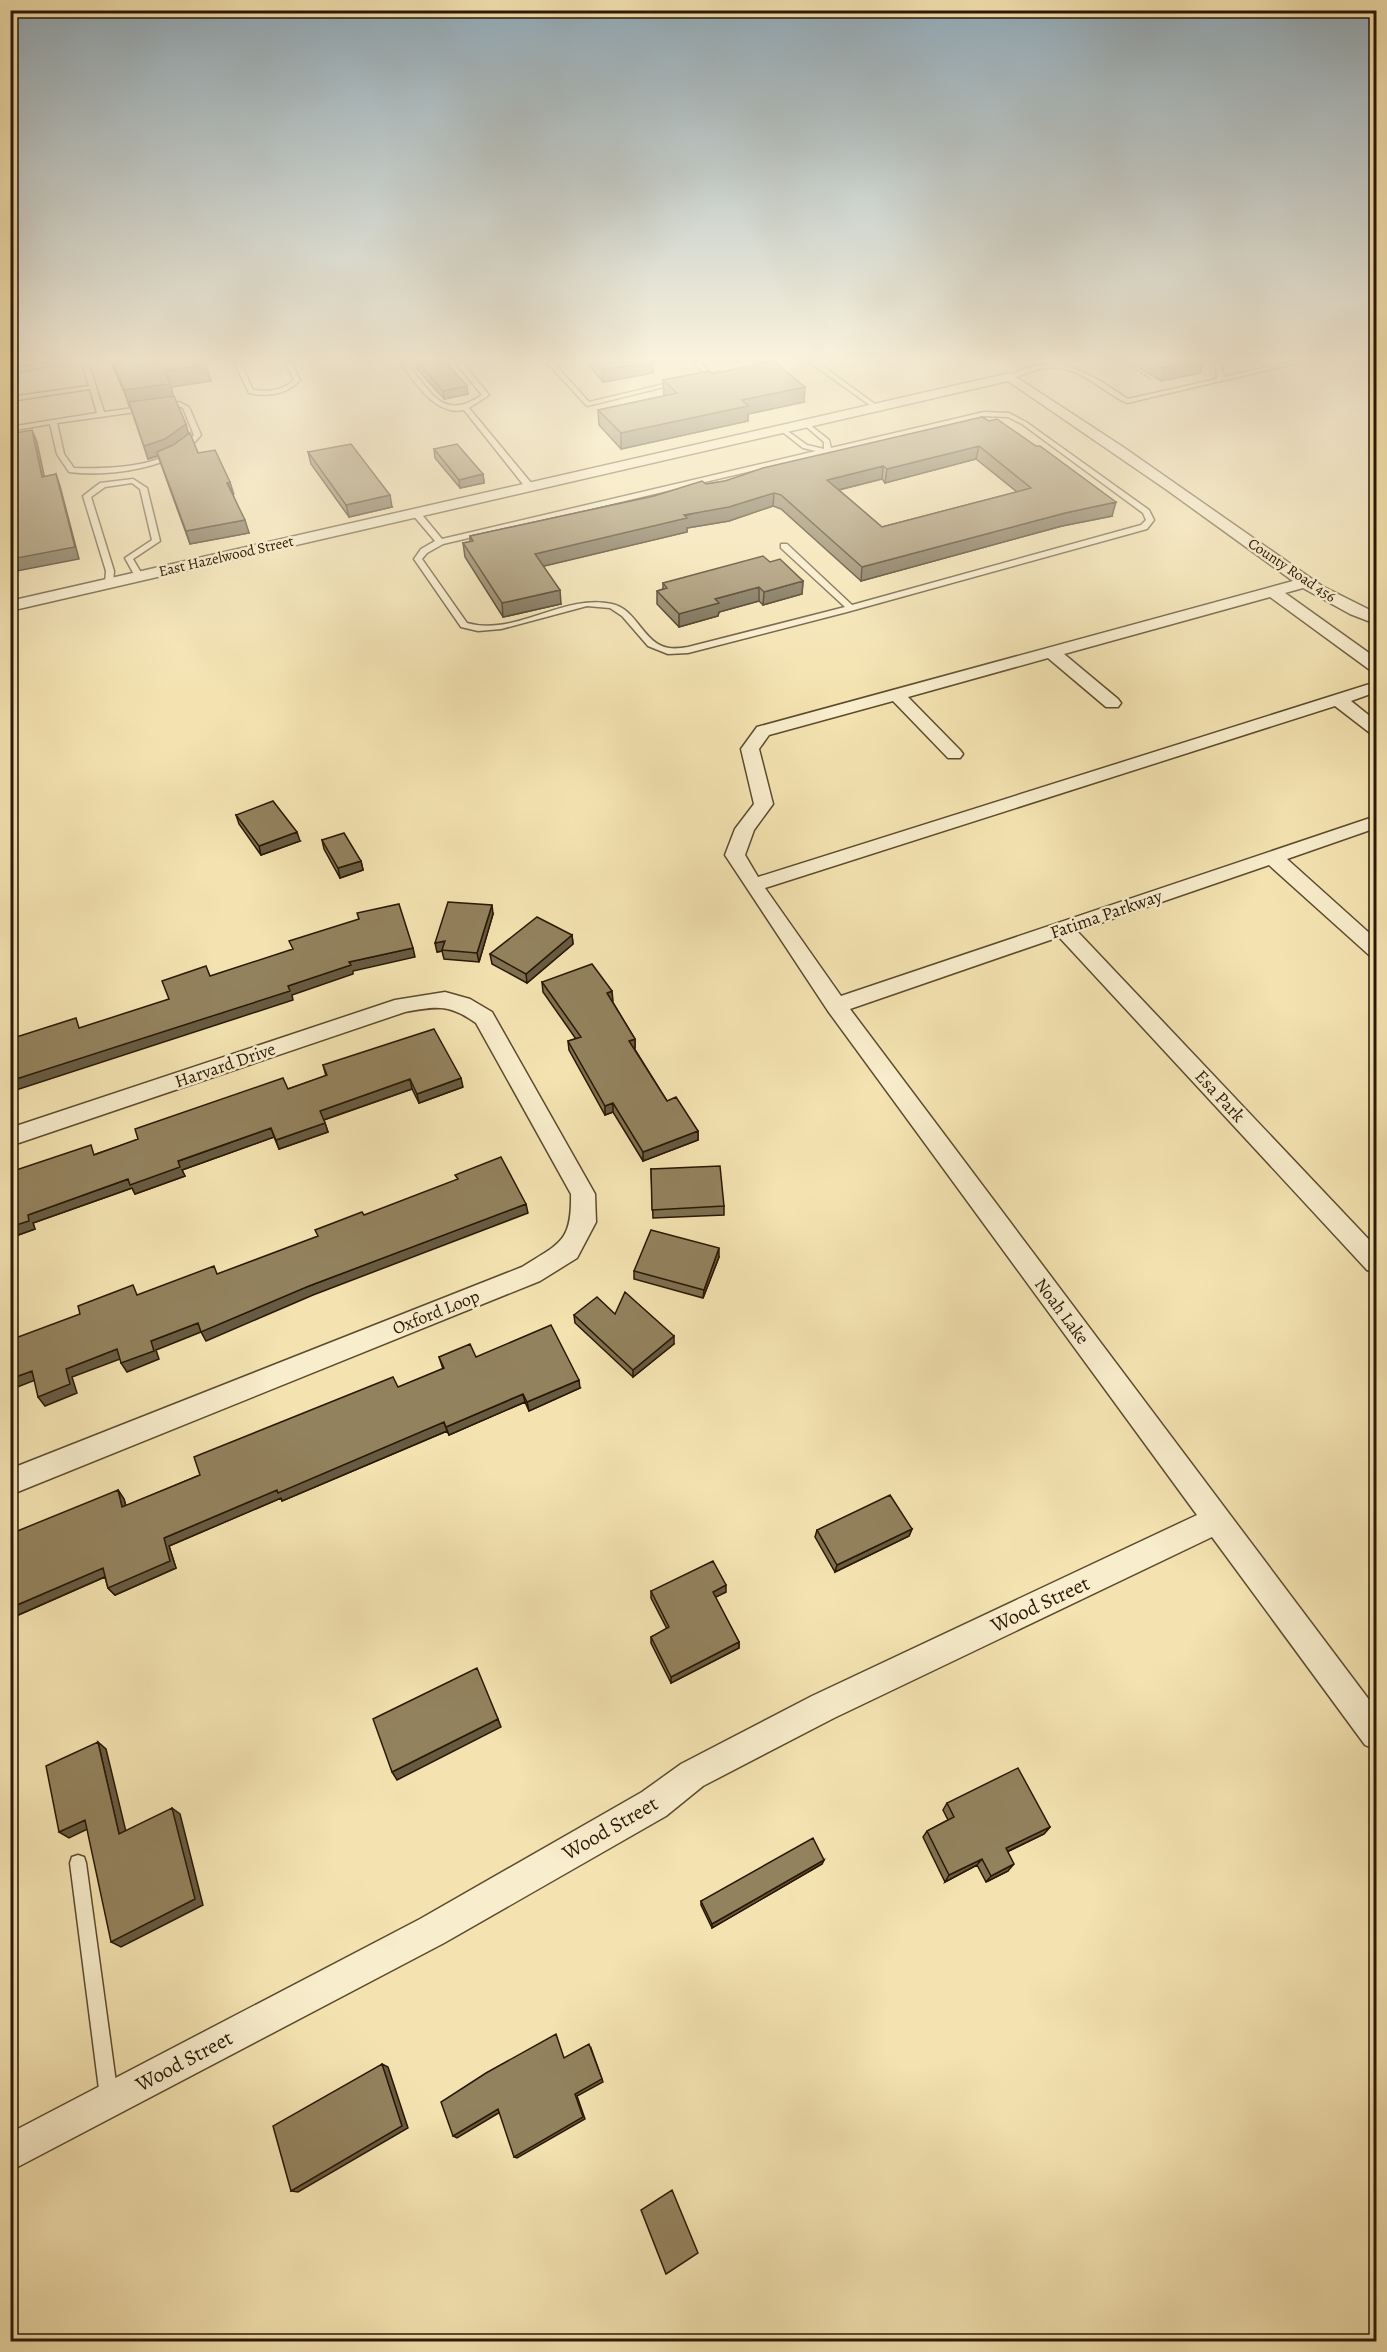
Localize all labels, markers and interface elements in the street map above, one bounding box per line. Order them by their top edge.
street label: East Hazelwood Street [157,531,296,581]
street label: County Road 456 [1244,533,1340,607]
street label: Fatima Parkway [1047,883,1166,944]
street label: Harvard Drive [171,1037,279,1093]
street label: Esa Park [1190,1065,1251,1127]
street label: Noah Lake [1029,1273,1095,1349]
street label: Oxford Loop [389,1284,483,1340]
street label: Wood Street [985,1569,1094,1640]
street label: Wood Street [556,1789,663,1867]
street label: Wood Street [130,2024,237,2099]

